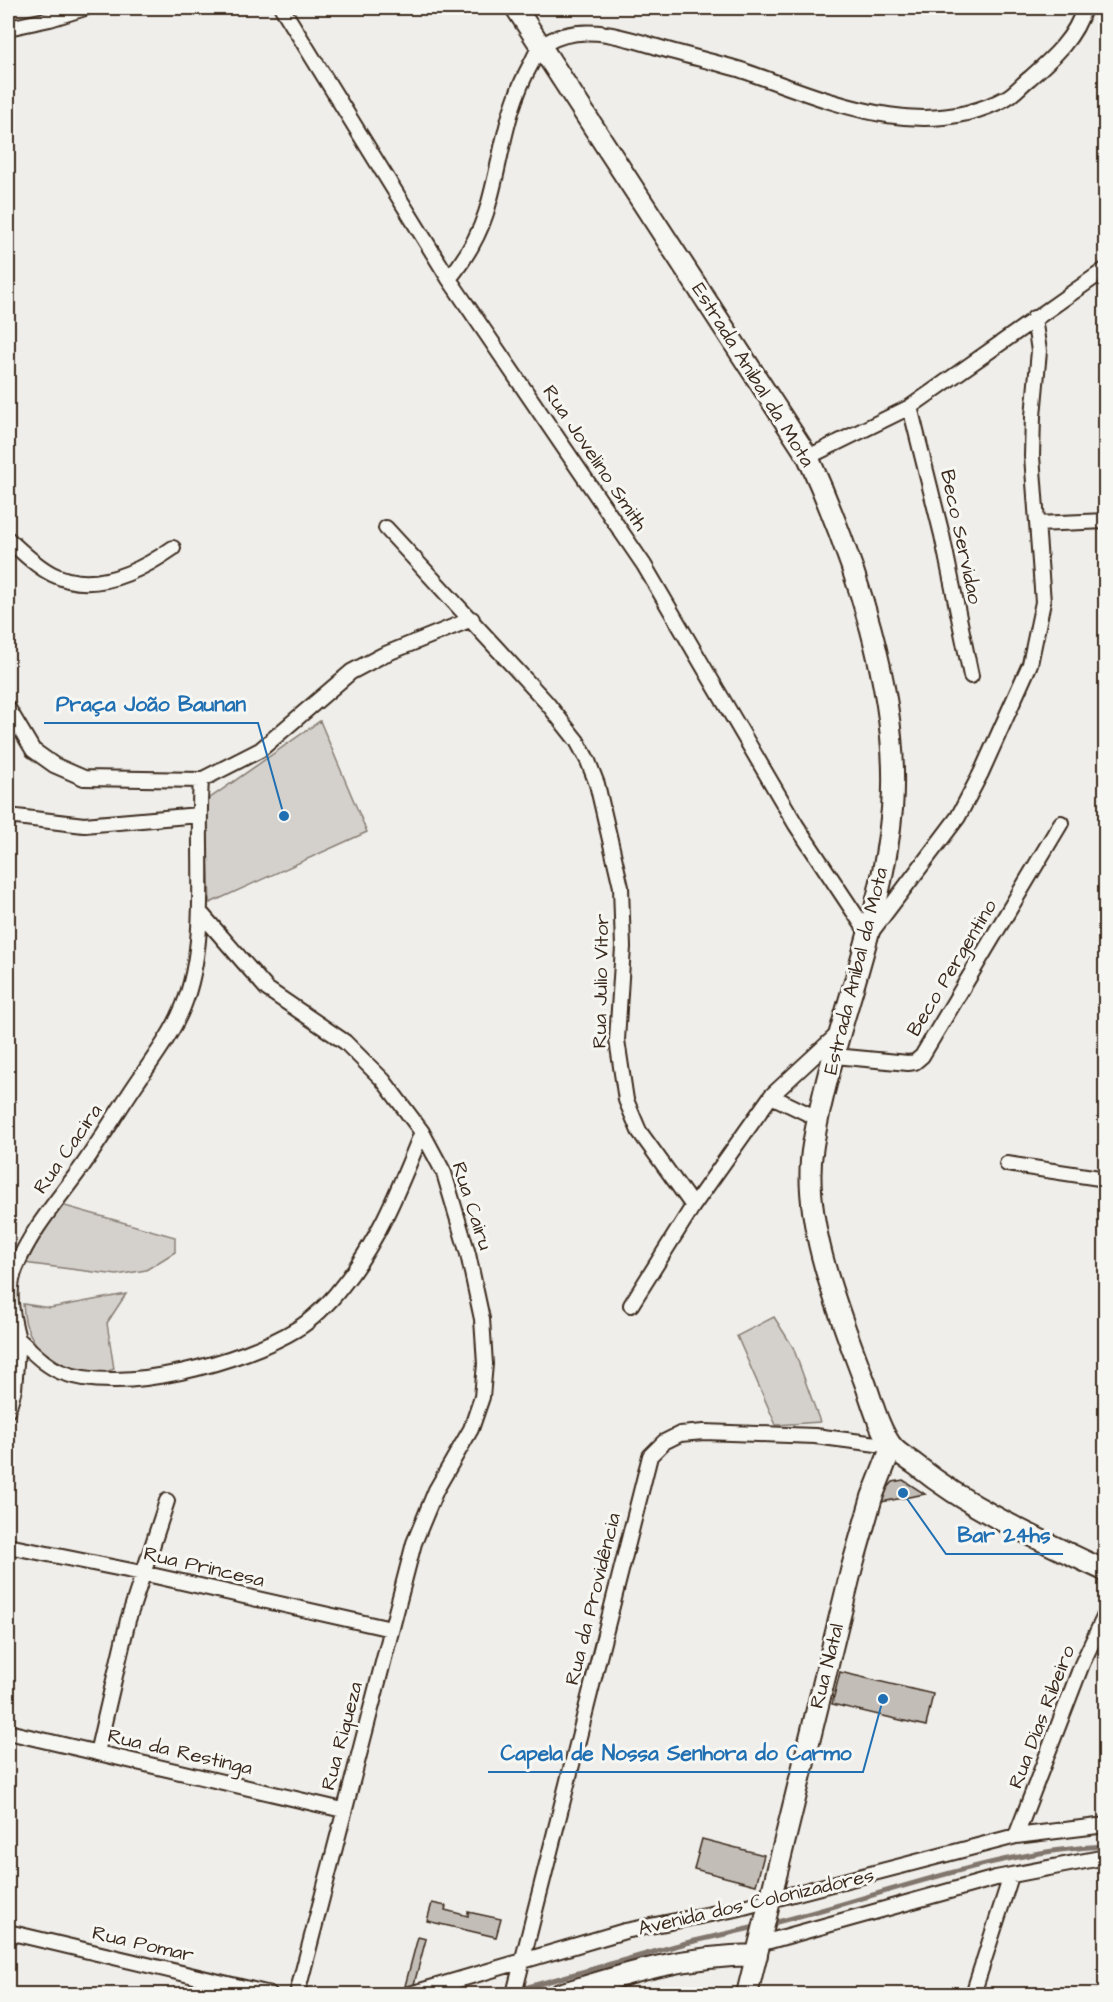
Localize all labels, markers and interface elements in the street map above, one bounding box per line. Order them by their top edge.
street label: Estrada Anibal da Mota [685,277,821,473]
street label: Rua Jovelino Smith [536,379,654,537]
street label: Beco Servidao [933,467,989,607]
callout: Praça João Baunan [44,684,258,723]
text: Praça João Baunan [56,690,246,719]
street label: Estrada Anibal da Mota [817,865,895,1077]
street label: Beco Pergentino [900,894,1005,1042]
street label: Rua Julio Vitor [586,913,616,1049]
street label: Rua Cacira [27,1098,109,1200]
street label: Rua Cairu [445,1158,499,1254]
street label: Rua da Providência [558,1510,628,1688]
callout: Bar 24hs [946,1515,1063,1554]
text: Bar 24hs [958,1521,1051,1550]
street label: Rua Princesa [141,1540,267,1594]
street label: Rua Natal [803,1621,851,1711]
street label: Rua Dias Ribeiro [1002,1641,1082,1793]
street label: Rua Riqueza [314,1679,370,1793]
street label: Rua da Restinga [105,1722,255,1783]
callout: Capela de Nossa Senhora do Carmo [488,1733,863,1772]
text: Capela de Nossa Senhora do Carmo [500,1739,852,1769]
street label: Avenida dos Colonizadores [635,1861,877,1943]
street label: Rua Pomar [89,1919,197,1969]

